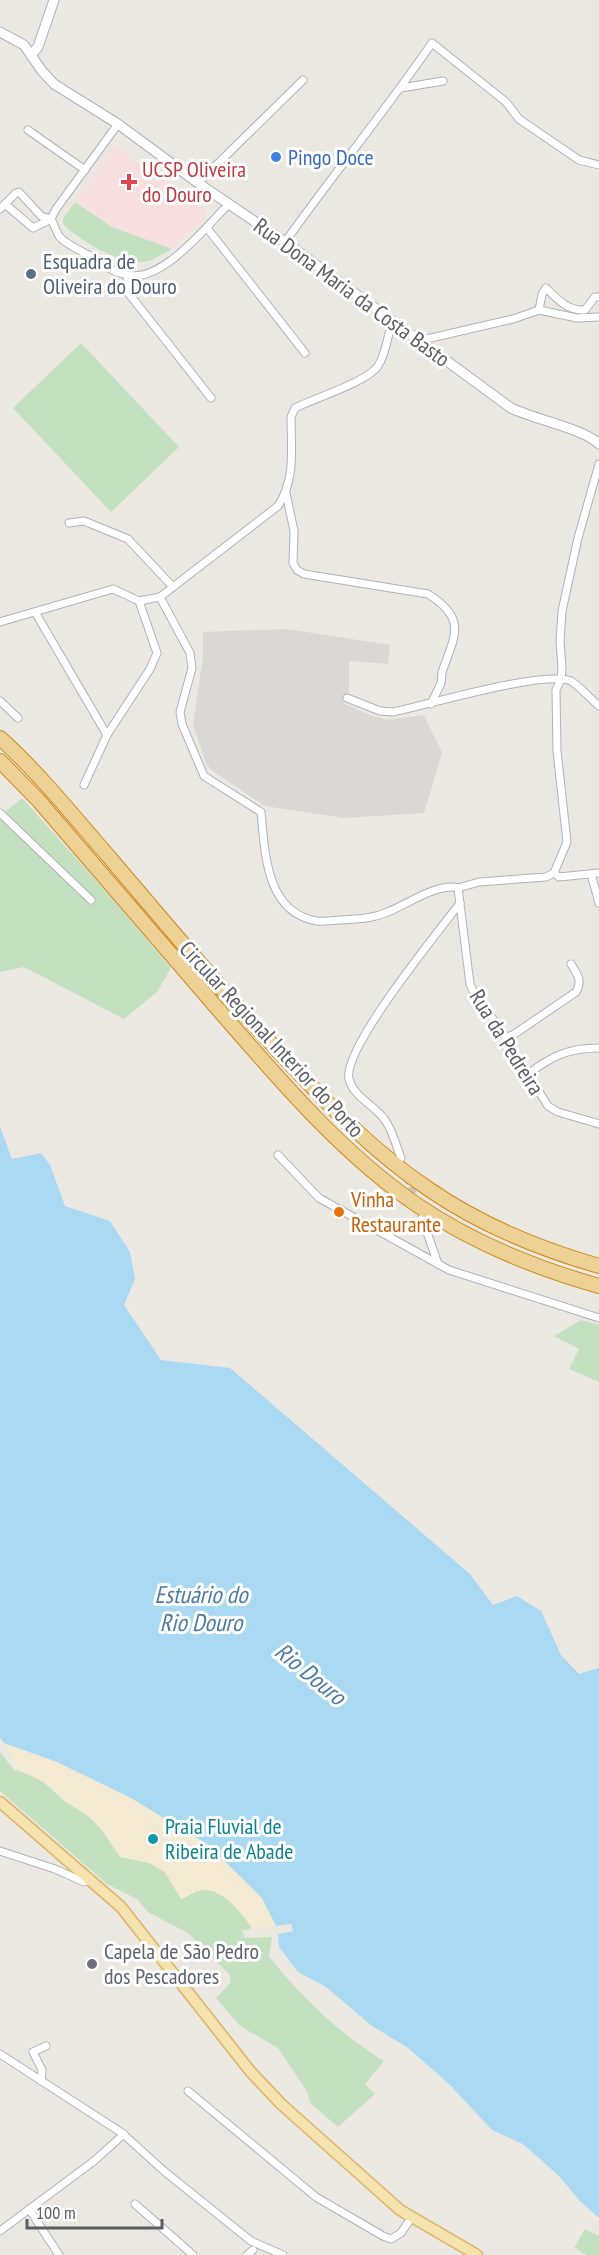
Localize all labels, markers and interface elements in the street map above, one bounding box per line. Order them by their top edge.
place label: Pingo Doce [288,143,374,171]
marker: Pingo Doce [269,150,283,164]
place label: UCSP Oliveira do Douro [142,155,246,208]
marker: UCSP Oliveira do Douro [120,173,138,191]
street label: Rua Dona Maria da Costa Basto [248,211,456,373]
place label: Esquadra de Oliveira do Douro [43,247,177,300]
marker: Esquadra de Oliveira do Douro [24,267,38,281]
street label: Circular Regional Interior do Porto [174,935,370,1143]
street label: Rua da Pedreira [464,984,550,1100]
place label: Vinha Restaurante [350,1185,441,1238]
marker: Vinha Restaurante [332,1205,346,1219]
water label: Estuário do Rio Douro [154,1579,249,1638]
water label: Rio Douro [268,1636,353,1713]
place label: Praia Fluvial de Ribeira de Abade [165,1812,293,1865]
marker: Praia Fluvial de Ribeira de Abade [146,1832,160,1846]
place label: Capela de São Pedro dos Pescadores [104,1937,259,1990]
marker: Capela de São Pedro dos Pescadores [85,1957,99,1971]
scale bar [27,2192,162,2230]
text: 100 m [36,2201,76,2224]

